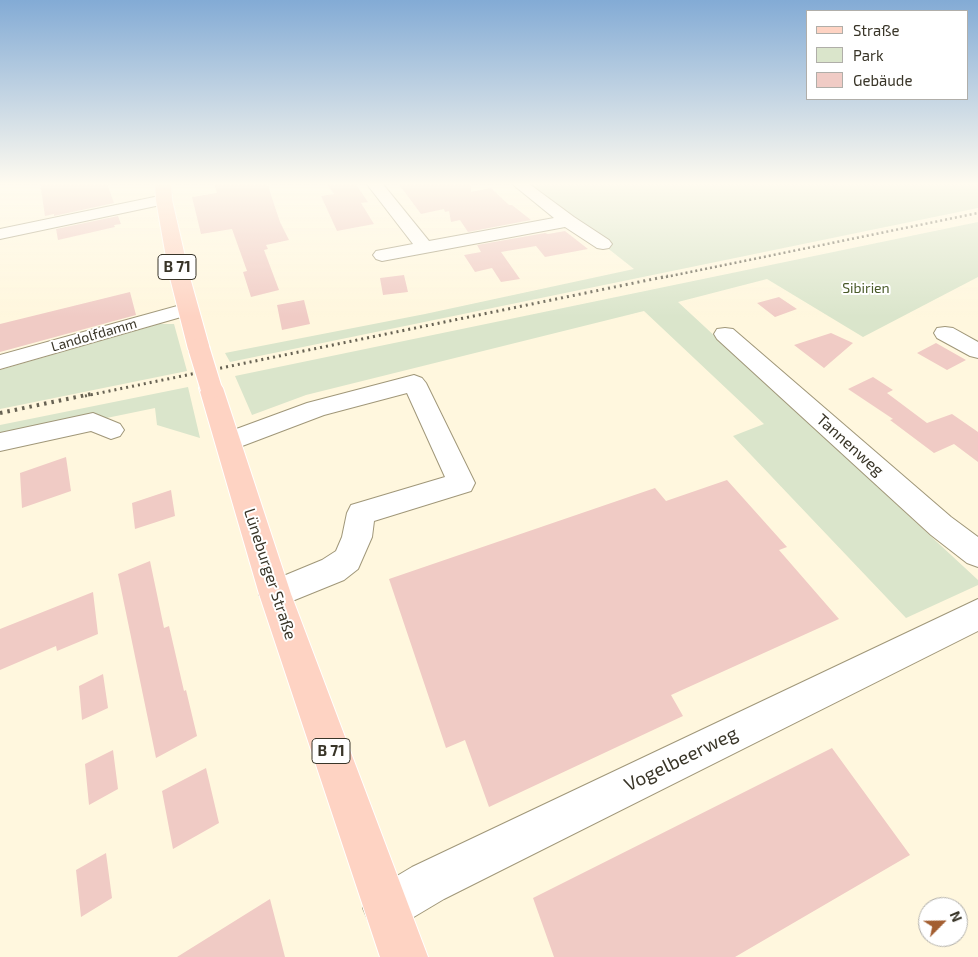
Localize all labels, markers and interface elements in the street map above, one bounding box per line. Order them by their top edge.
legend [806,10,968,100]
text: Straße [853,21,899,39]
text: Park [853,46,884,64]
text: Gebäude [853,71,912,89]
road number: B 71 [158,254,196,280]
park label: Sibirien [842,280,890,296]
street label: Landolfdamm [49,315,139,355]
street label: Tannenweg [812,410,888,480]
street label: Lüneburger Straße [240,506,300,642]
street label: Vogelbeerweg [621,722,741,796]
road number: B 71 [312,738,350,764]
north arrow [918,897,968,947]
text: N [947,908,966,924]

